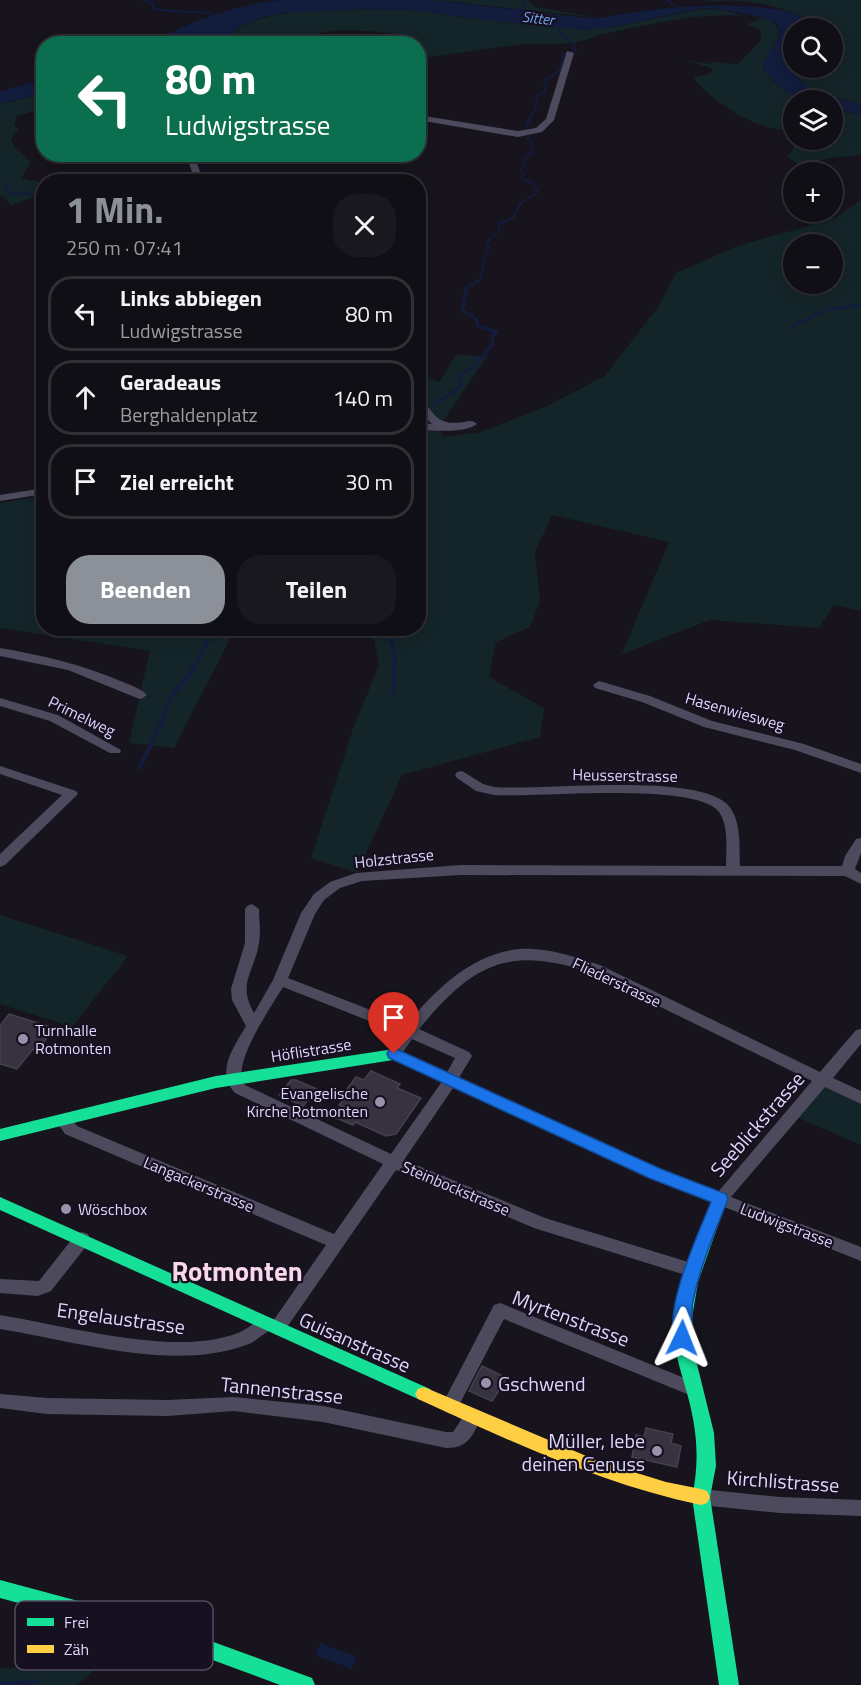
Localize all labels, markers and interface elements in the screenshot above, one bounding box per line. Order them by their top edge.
water label: Sitter [521,5,557,31]
map controls [783,18,843,294]
button: search [783,18,843,78]
text: 80 m [165,46,257,110]
icon: left [66,60,144,138]
button: layers [783,90,843,150]
text: Ludwigstrasse [165,104,330,145]
button: + [783,162,843,222]
text: 1 Min. [66,182,163,237]
button: close [333,194,396,257]
text: 250 m · 07:41 [66,232,183,263]
button: − [783,234,843,294]
text: Links abbiegen [120,281,262,315]
icon: left [69,297,102,330]
text: 80 m [345,297,393,331]
text: Ludwigstrasse [120,315,243,346]
text: Geradeaus [120,365,221,399]
icon: ahead [69,381,102,414]
text: 140 m [333,381,393,415]
text: Berghaldenplatz [120,399,258,430]
icon: arrive [69,465,102,498]
text: Ziel erreicht [120,465,234,499]
text: 30 m [345,465,393,499]
button: Beenden [66,555,225,624]
button: Teilen [237,555,396,624]
street label: Hasenwiesweg [682,685,788,737]
street label: Primelweg [44,689,120,743]
street label: Heusserstrasse [572,762,678,788]
street label: Holzstrasse [353,842,435,874]
street label: Fliederstrasse [569,951,665,1013]
pin [368,992,419,1054]
icon: arrive [377,1001,410,1034]
place label: Turnhalle Rotmonten [35,1018,111,1060]
marker: Turnhalle Rotmonten [16,1032,30,1046]
street label: Höflistrasse [269,1032,353,1068]
street label: Seeblickstrasse [702,1064,812,1184]
place label: Evangelische Kirche Rotmonten [246,1081,368,1123]
marker: Evangelische Kirche Rotmonten [373,1095,387,1109]
street label: Langackerstrasse [140,1150,258,1218]
street label: Steinbockstrasse [398,1154,514,1222]
street label: Ludwigstrasse [737,1196,837,1254]
place label: Wöschbox [78,1197,147,1221]
marker: Wöschbox [59,1202,73,1216]
district label: Rotmonten [171,1250,303,1291]
street label: Myrtenstrasse [508,1281,634,1355]
street label: Engelaustrasse [55,1294,187,1342]
street label: Guisanstrasse [294,1304,416,1380]
position arrow [650,1306,714,1370]
street label: Tannenstrasse [219,1368,345,1412]
place label: Gschwend [498,1368,586,1399]
marker: Gschwend [479,1376,493,1390]
place label: Müller, lebe deinen Genuss [522,1425,645,1479]
marker: Müller, lebe deinen Genuss [650,1444,664,1458]
street label: Kirchlistrasse [726,1462,840,1500]
legend [15,1601,213,1670]
text: Frei [64,1610,89,1634]
text: Zäh [64,1637,89,1661]

